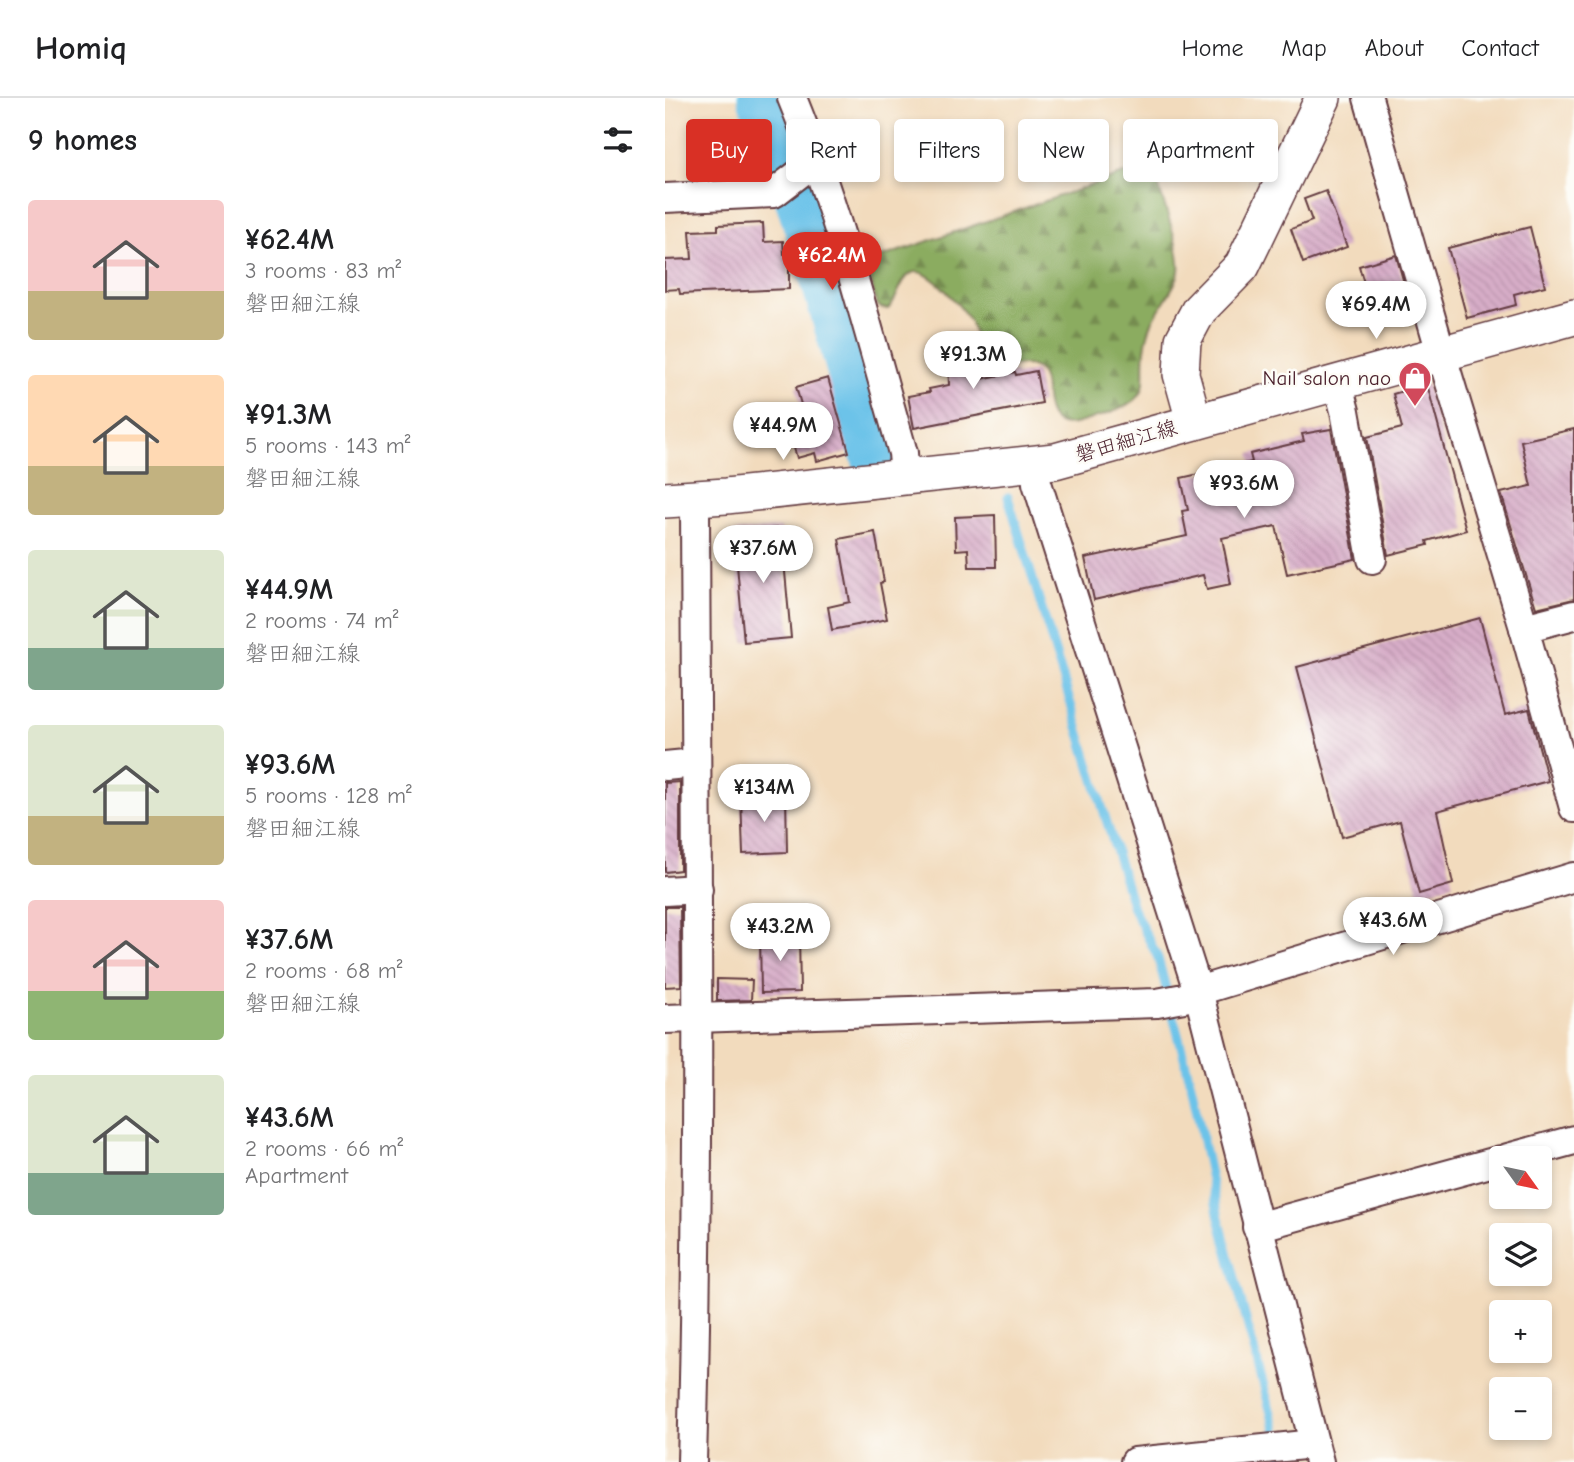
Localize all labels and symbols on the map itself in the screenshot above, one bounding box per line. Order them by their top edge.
pin: ¥62.4M [775,232,889,292]
pin: ¥69.4M [1319,282,1433,341]
pin: ¥91.3M [916,331,1030,391]
shop icon: Nail salon nao [1396,359,1434,408]
place label: Nail salon nao [1263,366,1391,390]
pin: ¥44.9M [726,402,840,462]
street label: 磐田細江線 [1072,415,1180,467]
pin: ¥93.6M [1187,460,1301,520]
pin: ¥37.6M [706,526,820,585]
pin: ¥134M [715,764,813,824]
pin: ¥43.6M [1336,898,1450,957]
pin: ¥43.2M [723,904,837,963]
north arrow [1489,1146,1552,1209]

